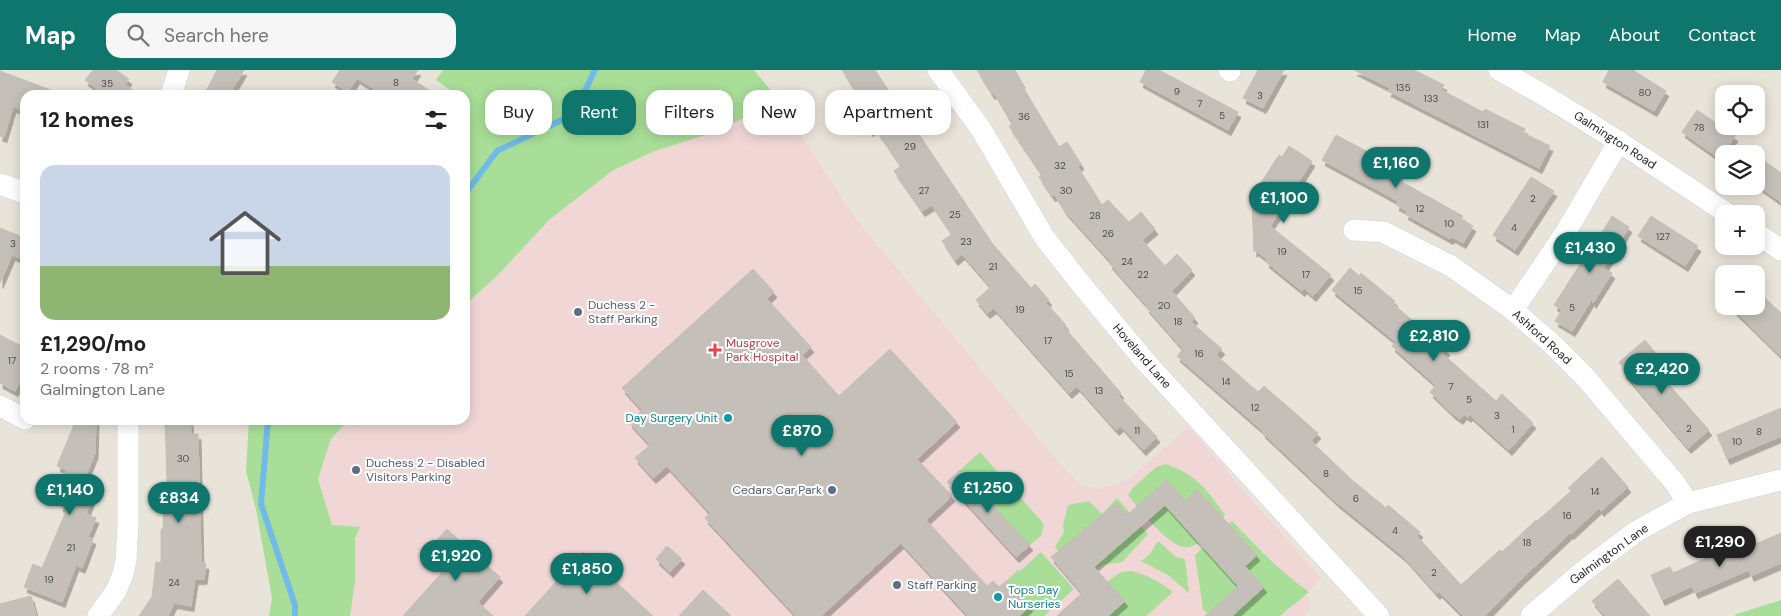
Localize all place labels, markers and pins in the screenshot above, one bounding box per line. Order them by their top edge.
pin: £1,160 [1355,146,1437,189]
pin: £1,100 [1243,182,1325,224]
pin: £1,430 [1549,232,1631,274]
place label: Duchess 2 - Staff Parking [588,297,658,327]
marker: Duchess 2 - Staff Parking [572,306,584,318]
pin: £2,810 [1393,320,1475,362]
place label: Musgrove Park Hospital [726,335,799,365]
marker: Musgrove Park Hospital [708,343,722,357]
pin: £2,420 [1621,352,1703,395]
place label: Day Surgery Unit [625,410,718,426]
marker: Day Surgery Unit [722,412,734,424]
pin: £870 [772,414,832,457]
place label: Duchess 2 - Disabled Visitors Parking [366,455,485,485]
marker: Duchess 2 - Disabled Visitors Parking [350,464,362,476]
pin: £1,250 [947,472,1029,514]
pin: £1,140 [29,474,111,516]
pin: £834 [149,482,209,524]
place label: Cedars Car Park [732,482,822,498]
marker: Cedars Car Park [826,484,838,496]
pin: £1,290 [1679,526,1761,568]
pin: £1,920 [415,540,497,582]
pin: £1,850 [546,552,628,595]
place label: Staff Parking [907,577,977,593]
marker: Staff Parking [891,579,903,591]
place label: Tops Day Nurseries [1008,582,1061,612]
marker: Tops Day Nurseries [992,591,1004,603]

